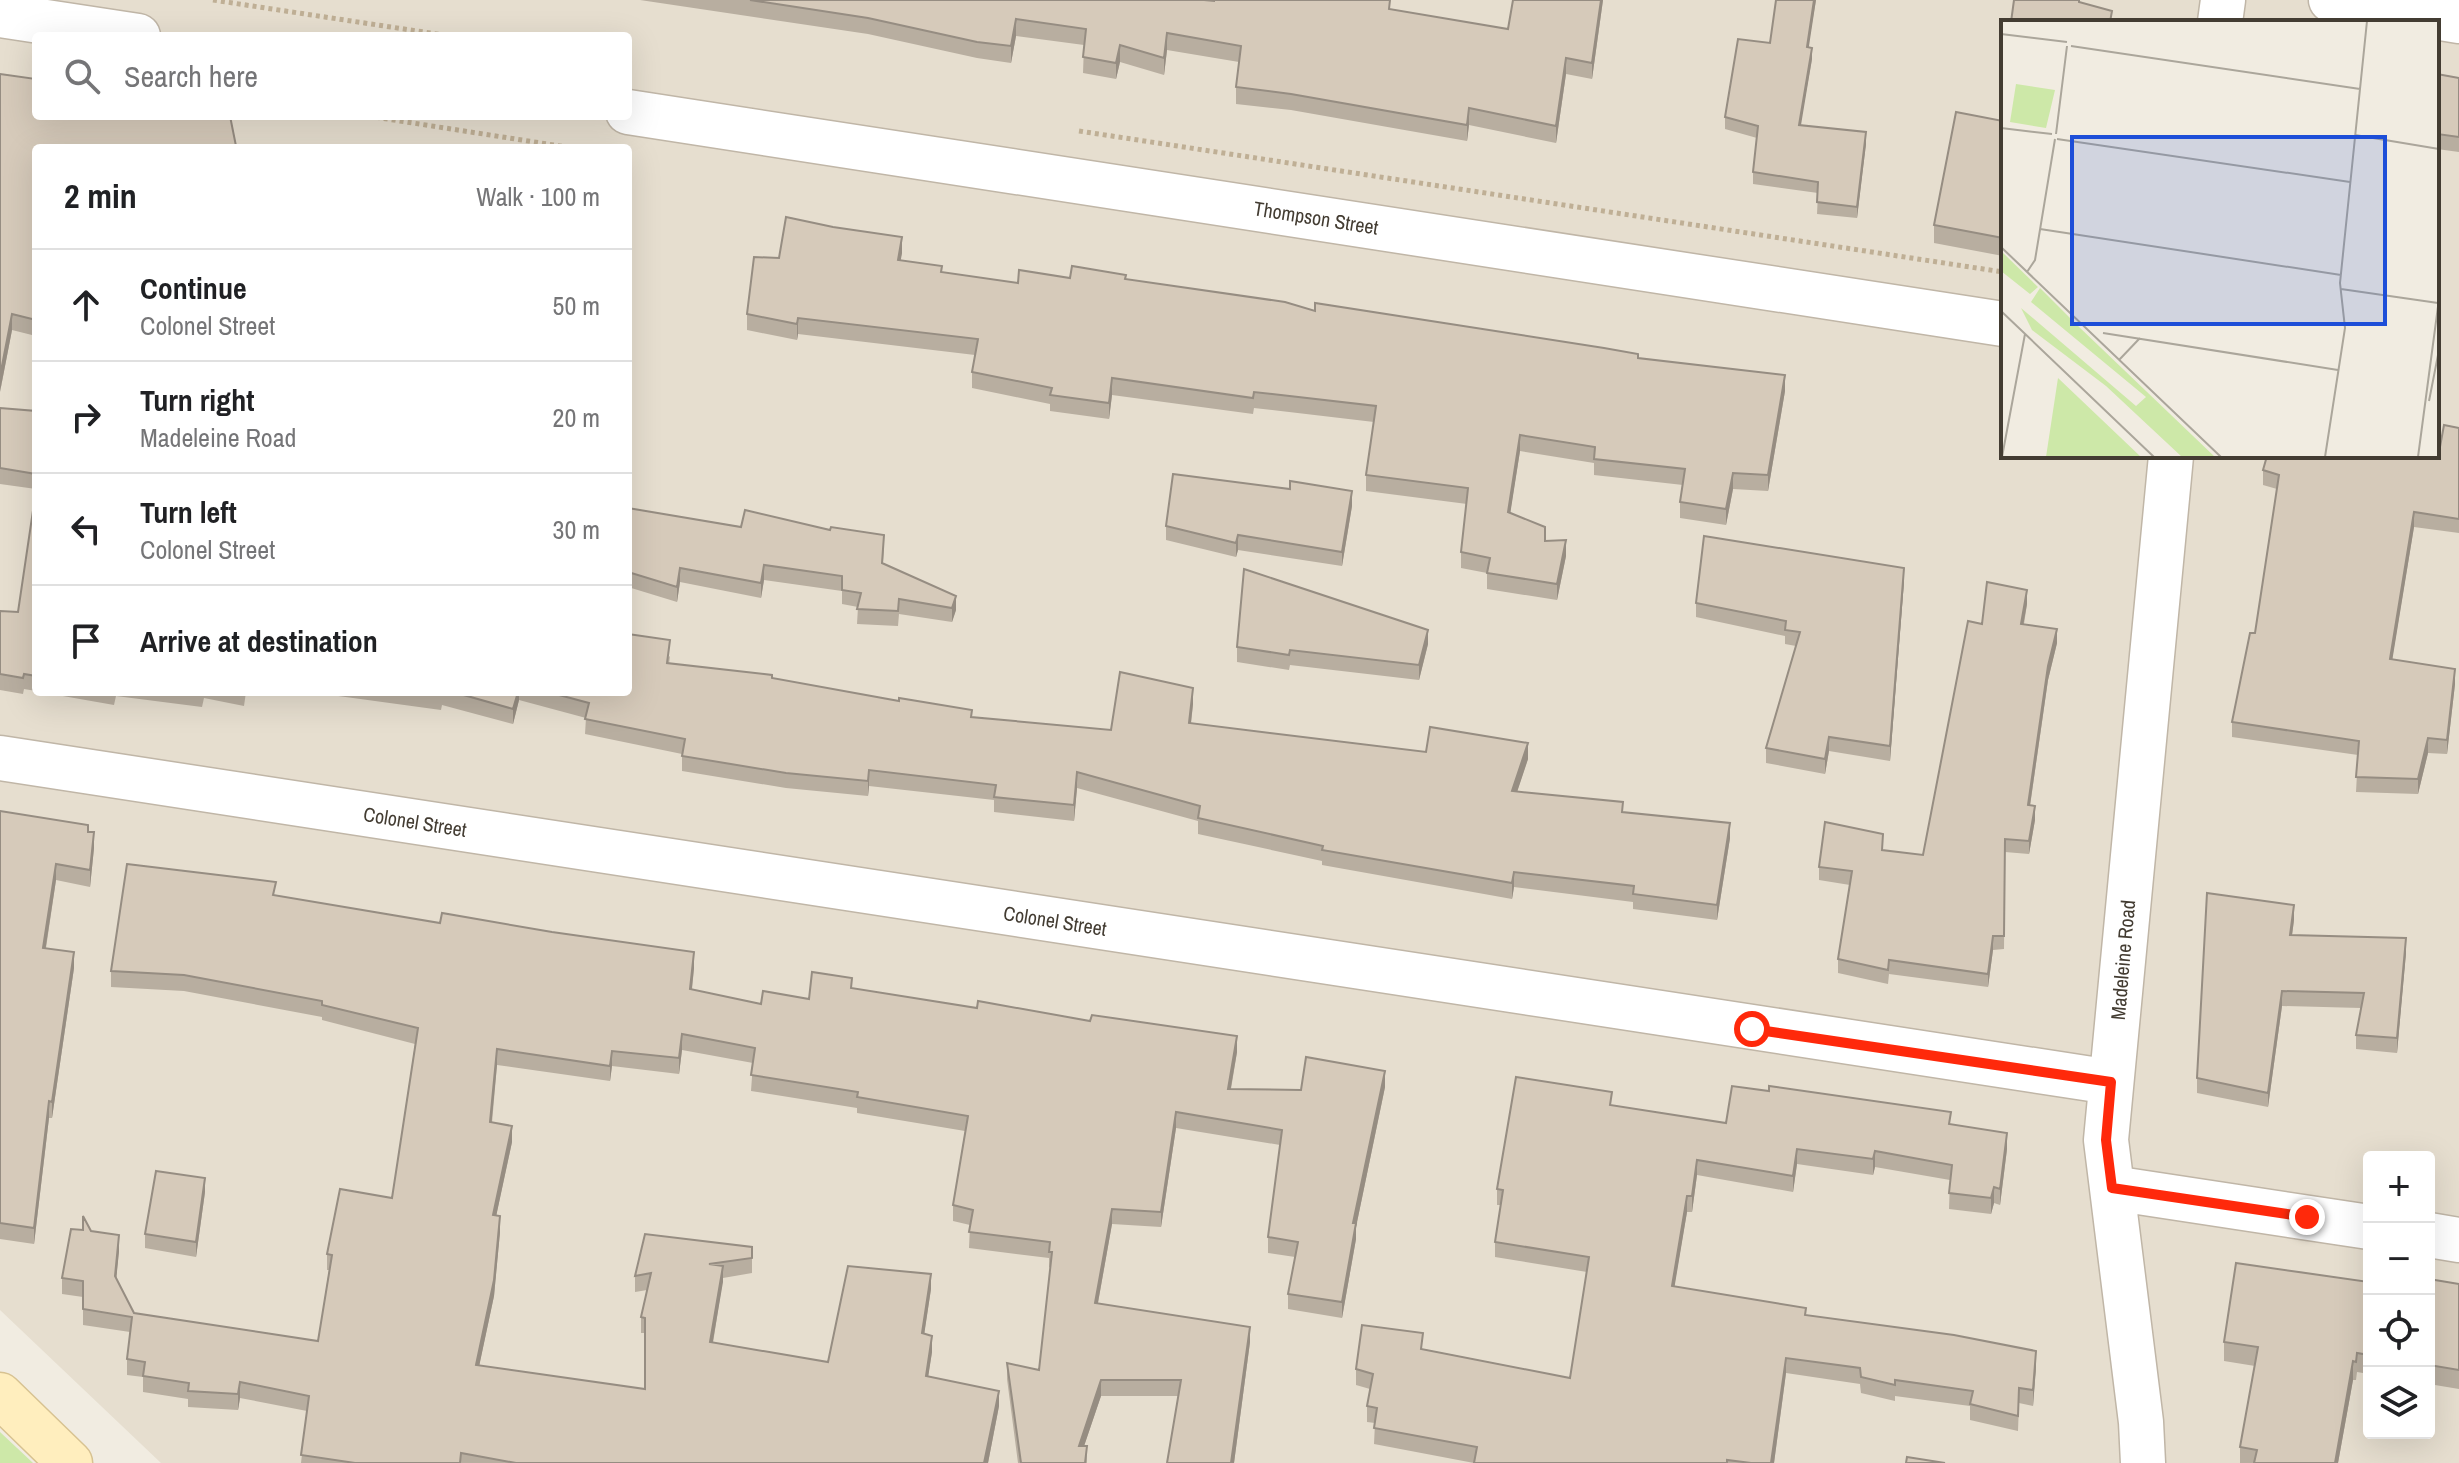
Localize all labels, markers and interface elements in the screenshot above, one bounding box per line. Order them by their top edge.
inset map [2001,20,2439,458]
search box [32,32,632,120]
icon: search [60,54,104,98]
text: Search here [124,56,258,96]
text: 2 min [64,173,137,219]
text: Walk · 100 m [476,179,600,214]
street label: Thompson Street [1252,194,1381,241]
text: Continue [140,268,247,308]
icon: ahead [64,283,108,327]
text: 50 m [553,288,600,323]
text: Colonel Street [140,308,275,343]
text: Turn right [140,380,254,420]
icon: right [64,395,108,439]
text: 20 m [553,400,600,435]
text: Madeleine Road [140,420,296,455]
text: Turn left [140,492,237,532]
icon: left [64,507,108,551]
text: 30 m [553,512,600,547]
text: Colonel Street [140,532,275,567]
icon: arrive [64,619,108,663]
text: Arrive at destination [140,621,378,661]
street label: Colonel Street [362,800,469,843]
street label: Colonel Street [1002,899,1109,942]
street label: Madeleine Road [2104,899,2141,1021]
route start [1734,1011,1770,1047]
map controls [2363,1151,2435,1439]
button: + [2363,1151,2435,1223]
route end [2289,1199,2325,1235]
button: − [2363,1223,2435,1295]
button: locate [2363,1295,2435,1367]
button: layers [2363,1367,2435,1439]

